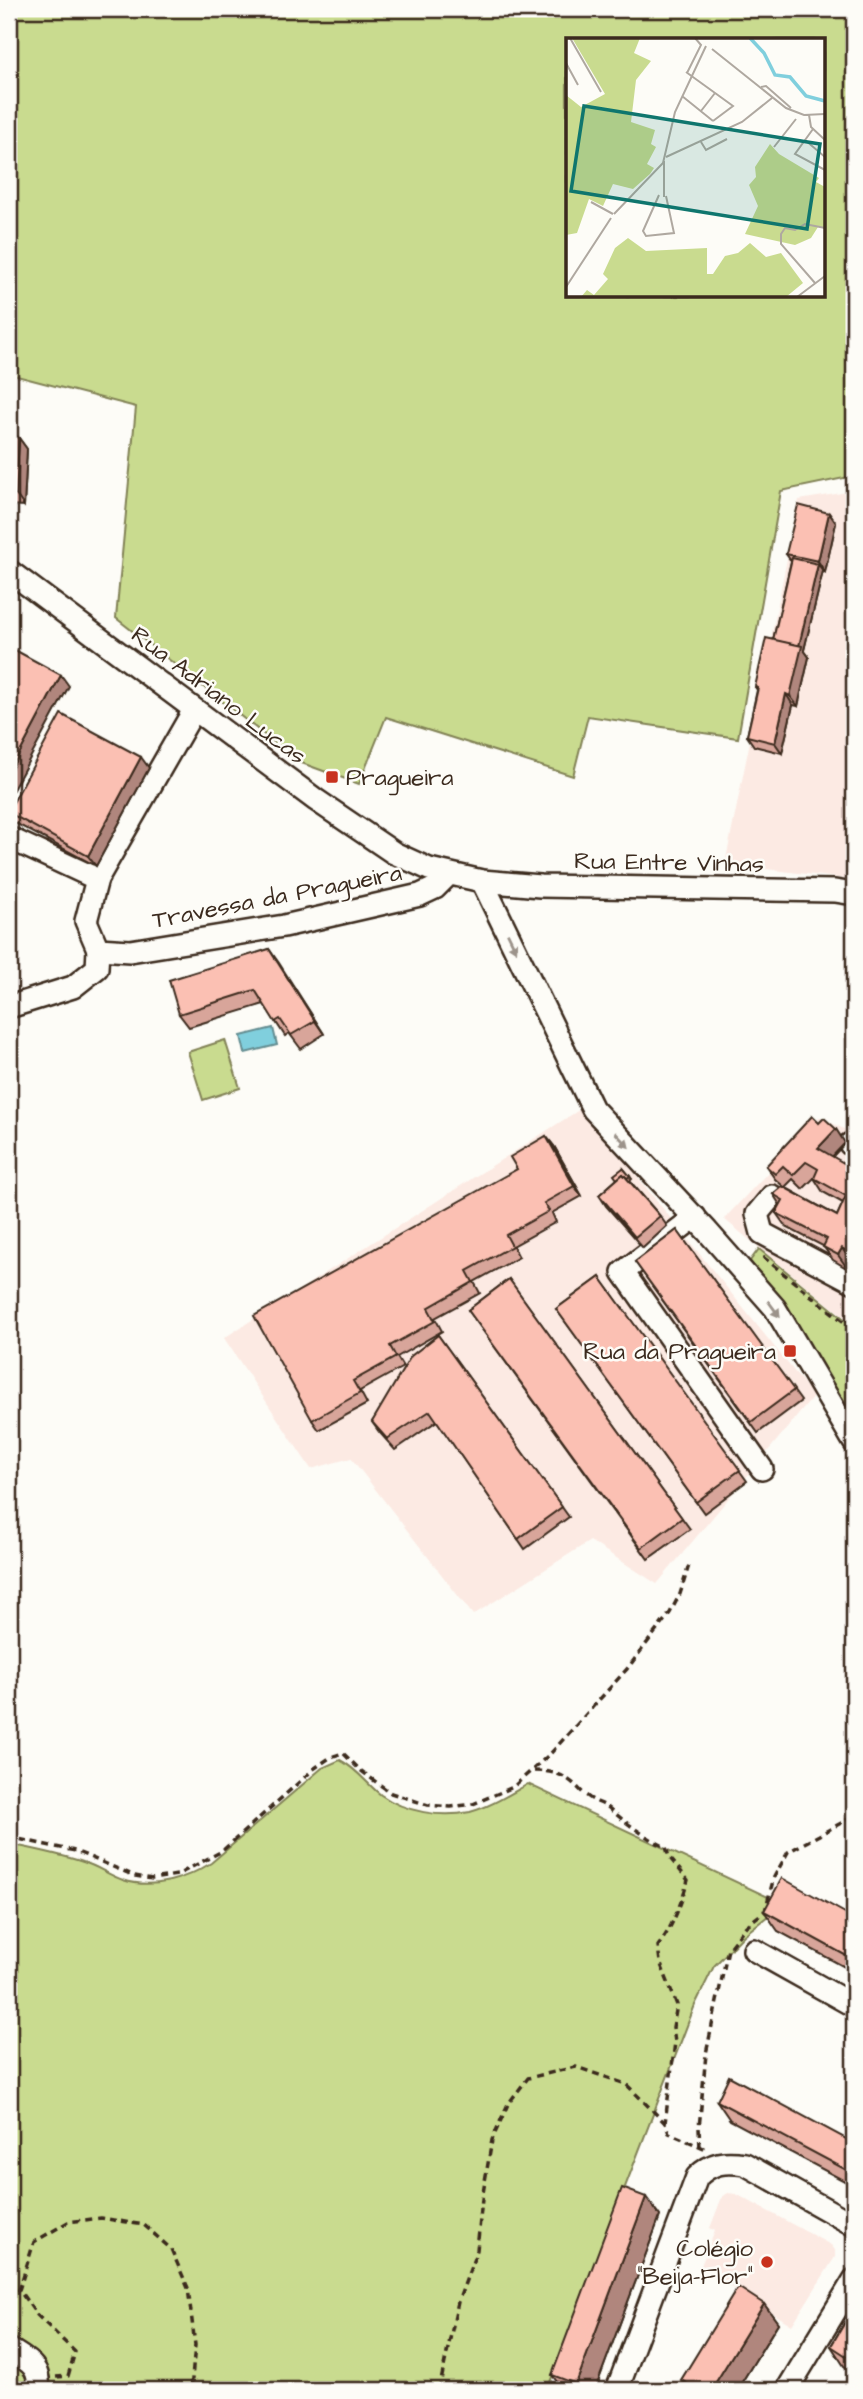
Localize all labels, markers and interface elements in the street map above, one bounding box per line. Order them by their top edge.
inset map [566,38,824,298]
street label: Rua Adriano Lucas [124,619,313,773]
place label: Pragueira [346,761,453,796]
marker: Pragueira [324,769,340,785]
street label: Rua Entre Vinhas [574,844,764,882]
street label: Travessa da Pragueira [150,856,405,939]
one-way arrow [506,932,517,952]
one-way arrow [614,1131,630,1149]
one-way arrow [767,1299,781,1318]
place label: Rua da Pragueira [583,1335,776,1370]
marker: Rua da Pragueira [782,1343,798,1359]
place label: Colégio "Beija-Flor" [637,2232,753,2294]
marker: Colégio "Beija-Flor" [759,2254,775,2270]

